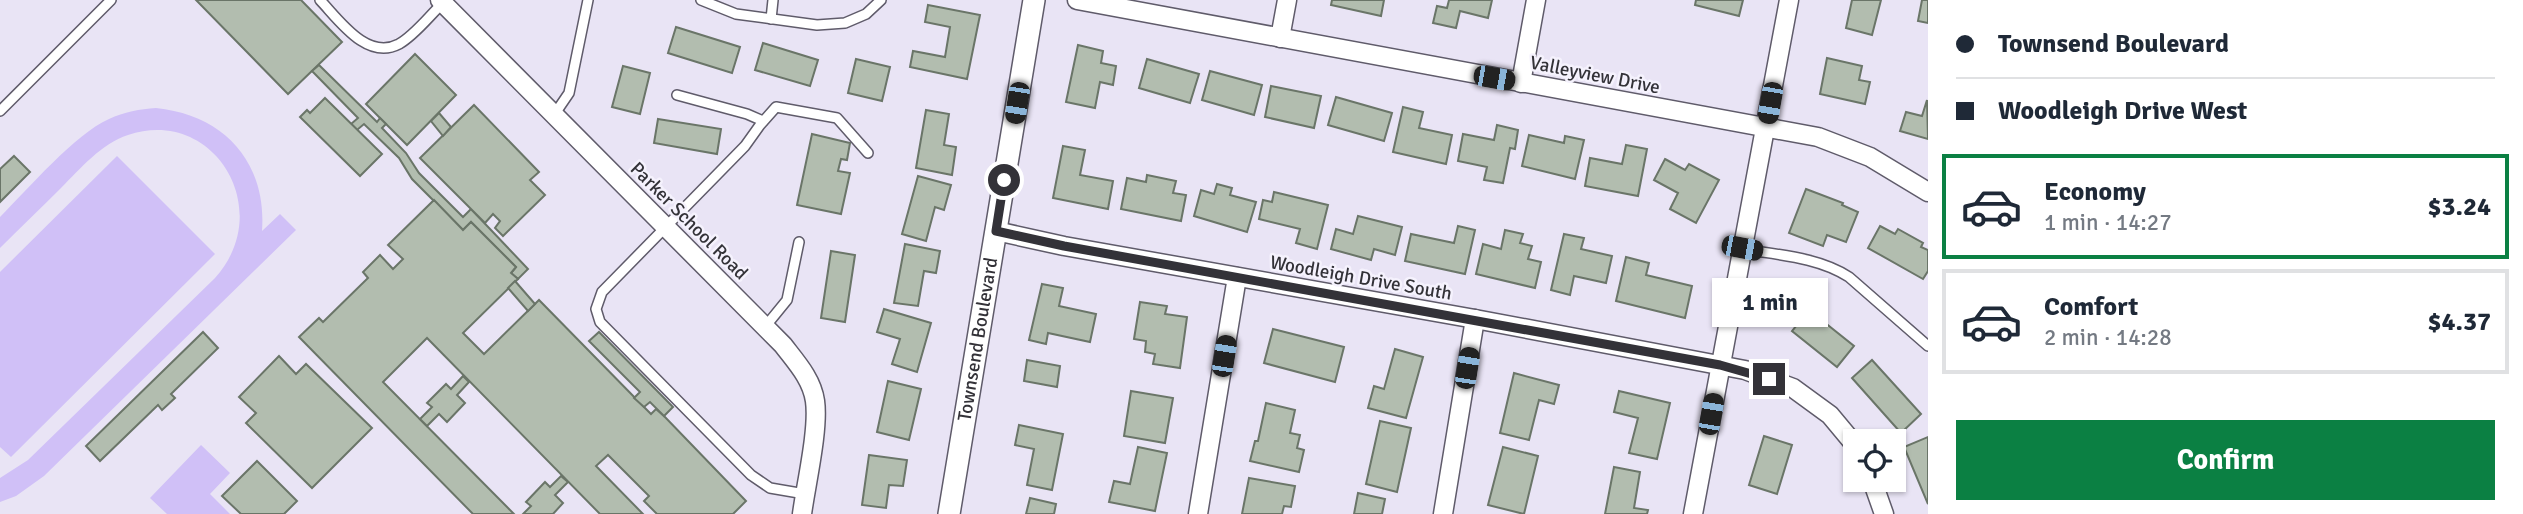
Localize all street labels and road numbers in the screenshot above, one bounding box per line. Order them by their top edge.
street label: Valleyview Drive [1528,51,1662,99]
street label: Parker School Road [625,157,753,285]
street label: Woodleigh Drive South [1268,250,1454,306]
street label: Townsend Boulevard [953,256,1003,423]

